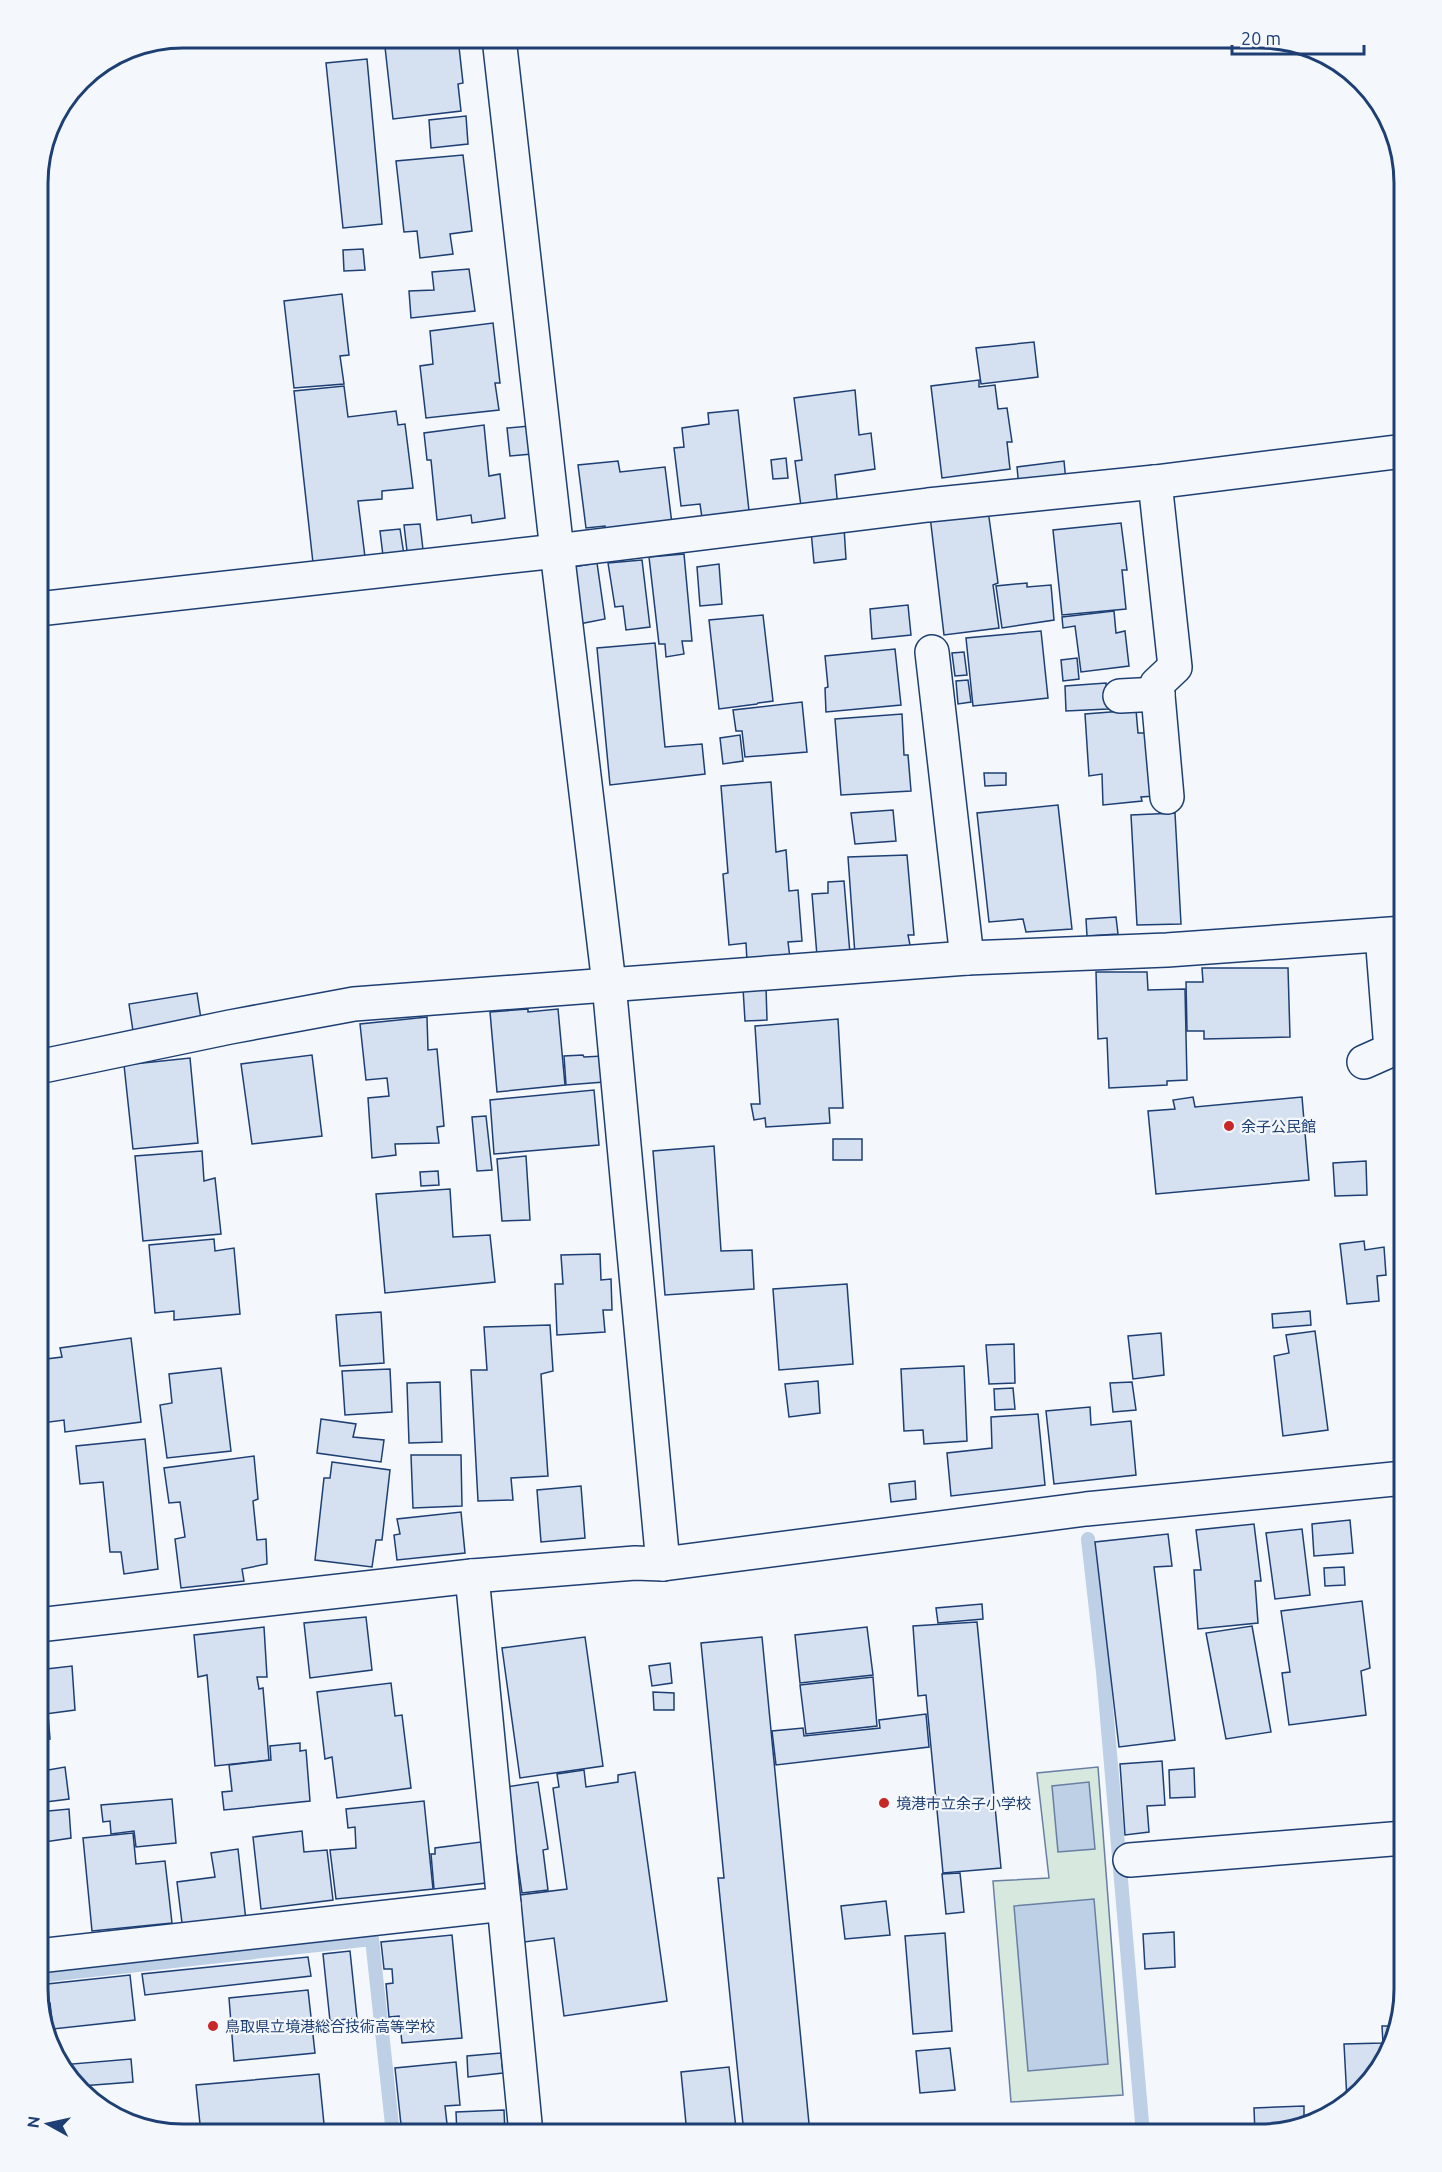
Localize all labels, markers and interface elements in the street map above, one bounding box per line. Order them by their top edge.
scale bar [1232,18,1364,56]
text: 20 m [1241,28,1281,48]
place label: 余子公民館 [1241,1118,1316,1135]
marker: 余子公民館 [1222,1119,1236,1133]
place label: 境港市立余子小学校 [896,1795,1031,1812]
marker: 境港市立余子小学校 [877,1796,891,1810]
place label: 鳥取県立境港総合技術高等学校 [225,2018,435,2035]
marker: 鳥取県立境港総合技術高等学校 [206,2019,220,2033]
north arrow [18,2094,78,2154]
text: N [23,2115,43,2129]

